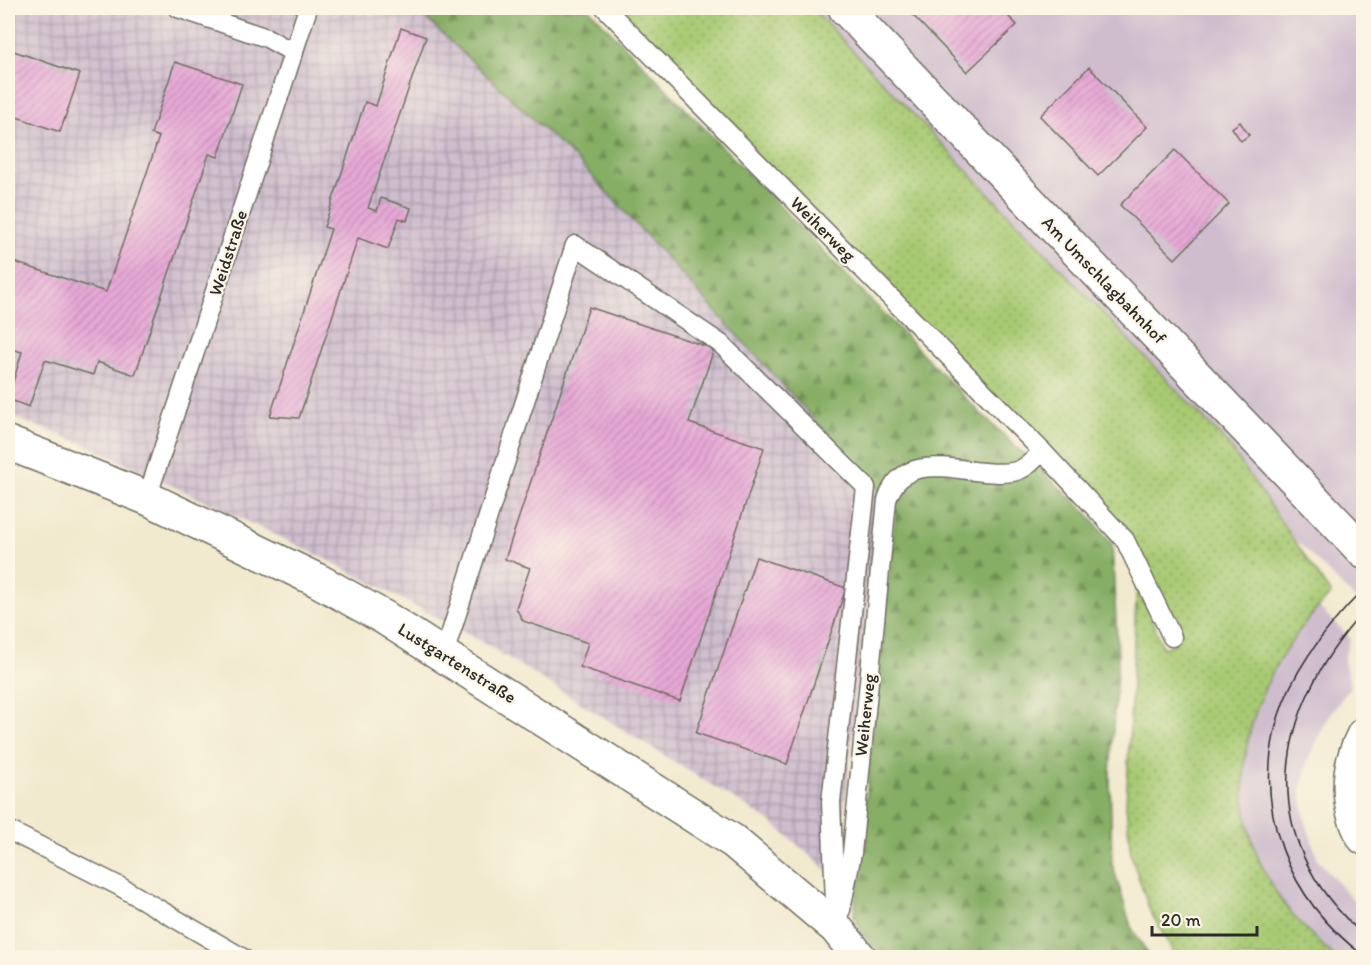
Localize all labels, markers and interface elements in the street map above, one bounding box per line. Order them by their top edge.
street label: Weiherweg [786,192,861,267]
street label: Weidstraße [204,207,252,299]
street label: Am Umschlagbahnhof [1037,211,1171,349]
street label: Lustgartenstraße [394,618,520,708]
street label: Weiherweg [850,672,880,758]
scale bar [1152,899,1257,937]
text: 20 m [1161,909,1201,931]

